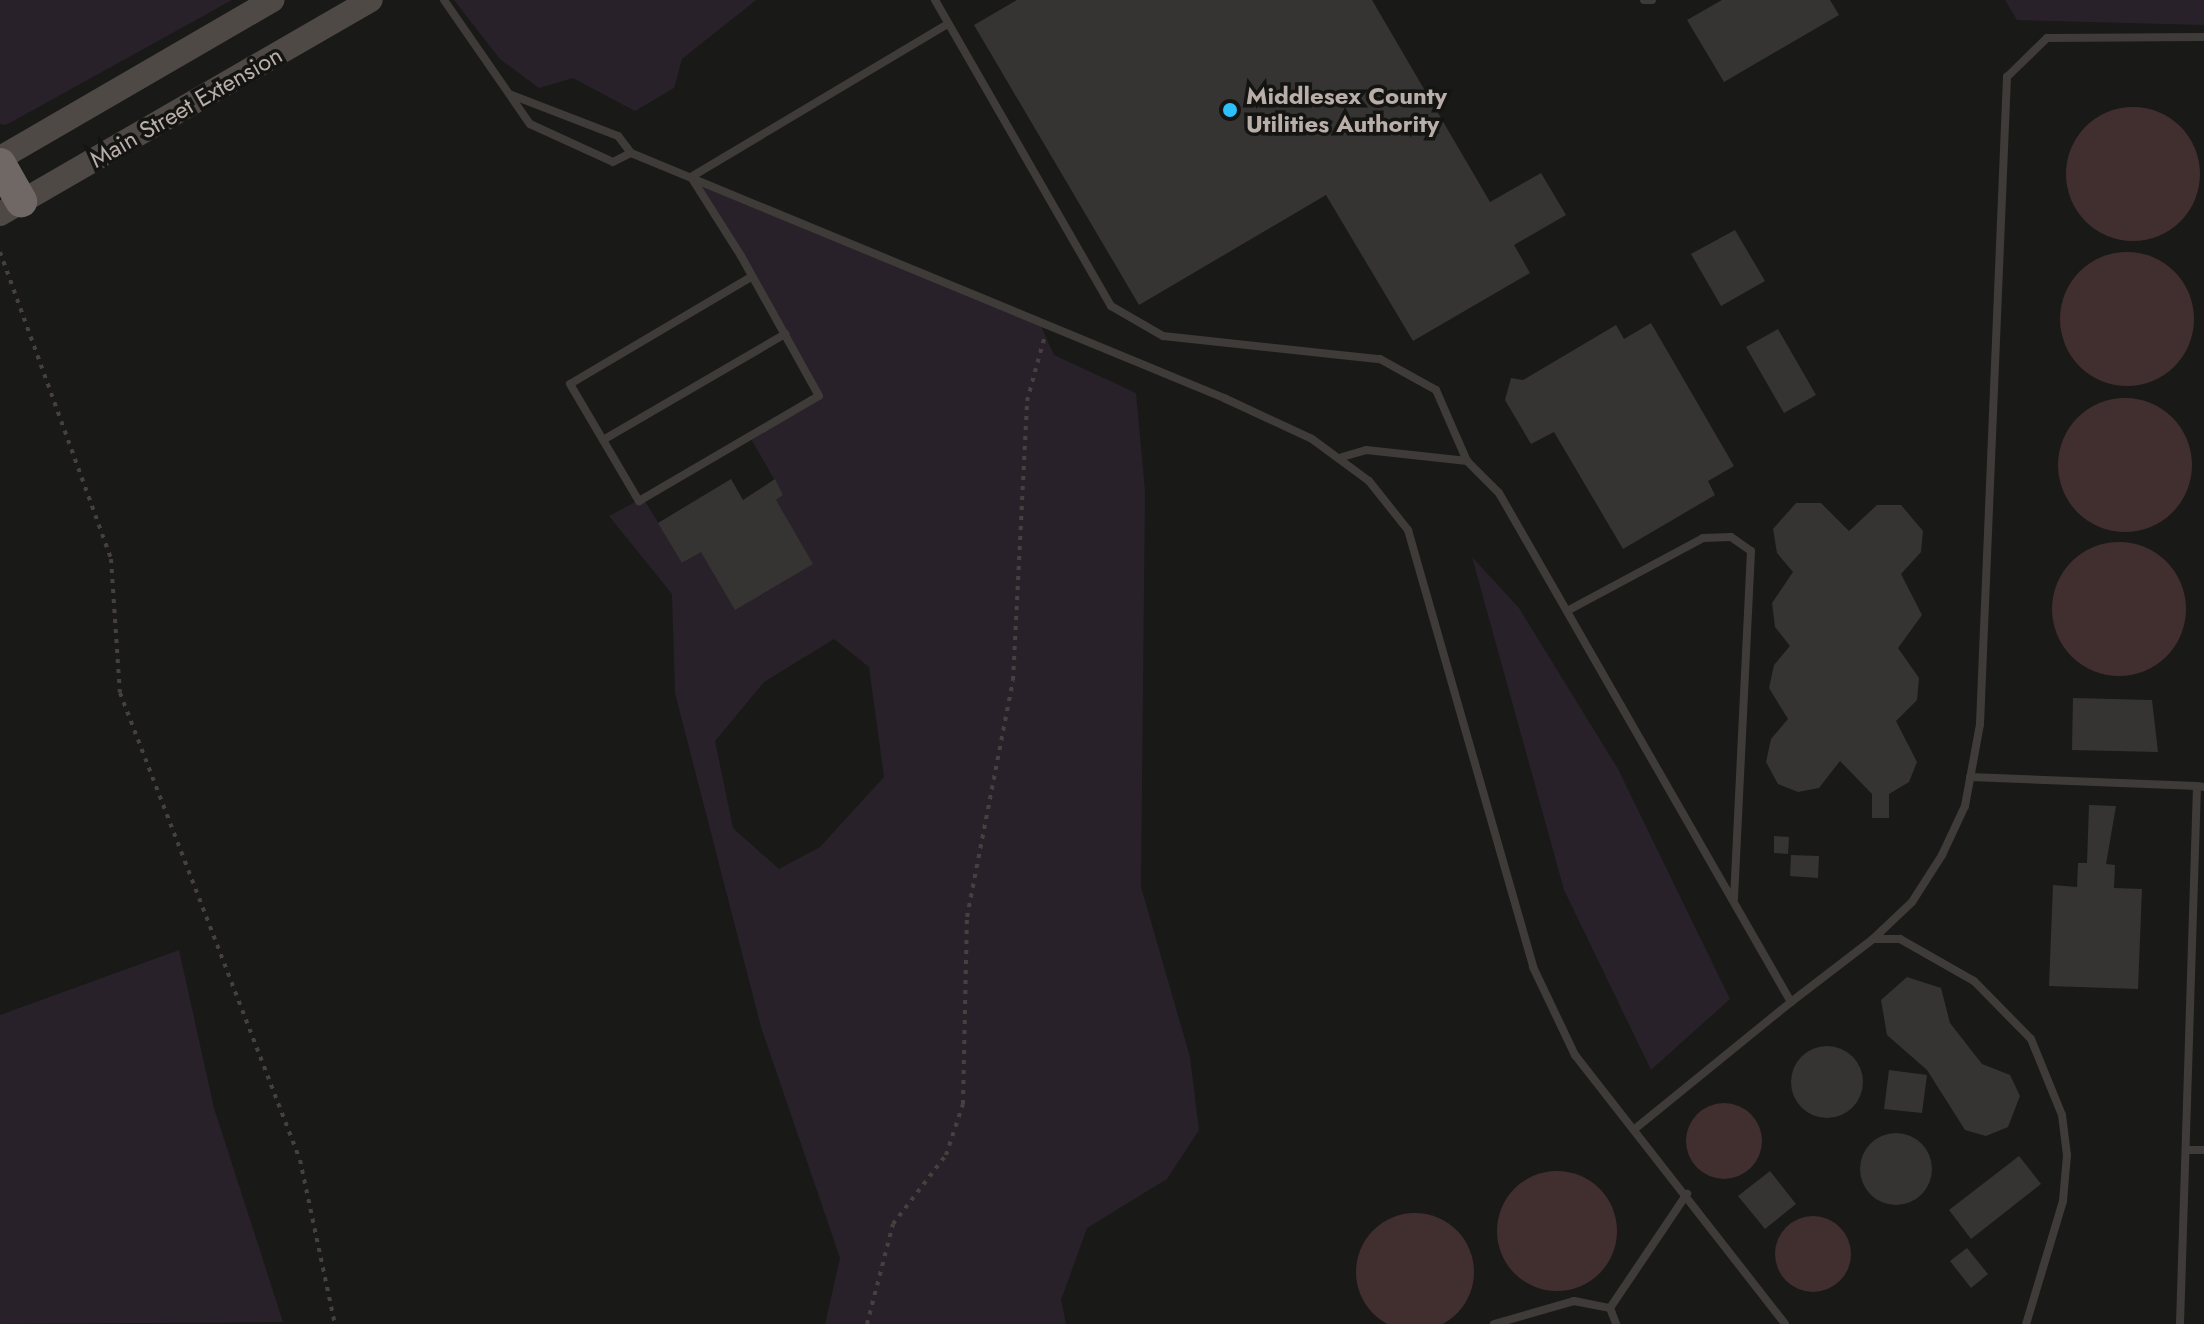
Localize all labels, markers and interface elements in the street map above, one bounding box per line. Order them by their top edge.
street label: Main Street Extension [85,40,287,174]
place label: Middlesex County Utilities Authority [1246,82,1447,138]
marker: Middlesex County Utilities Authority [1221,101,1239,119]

